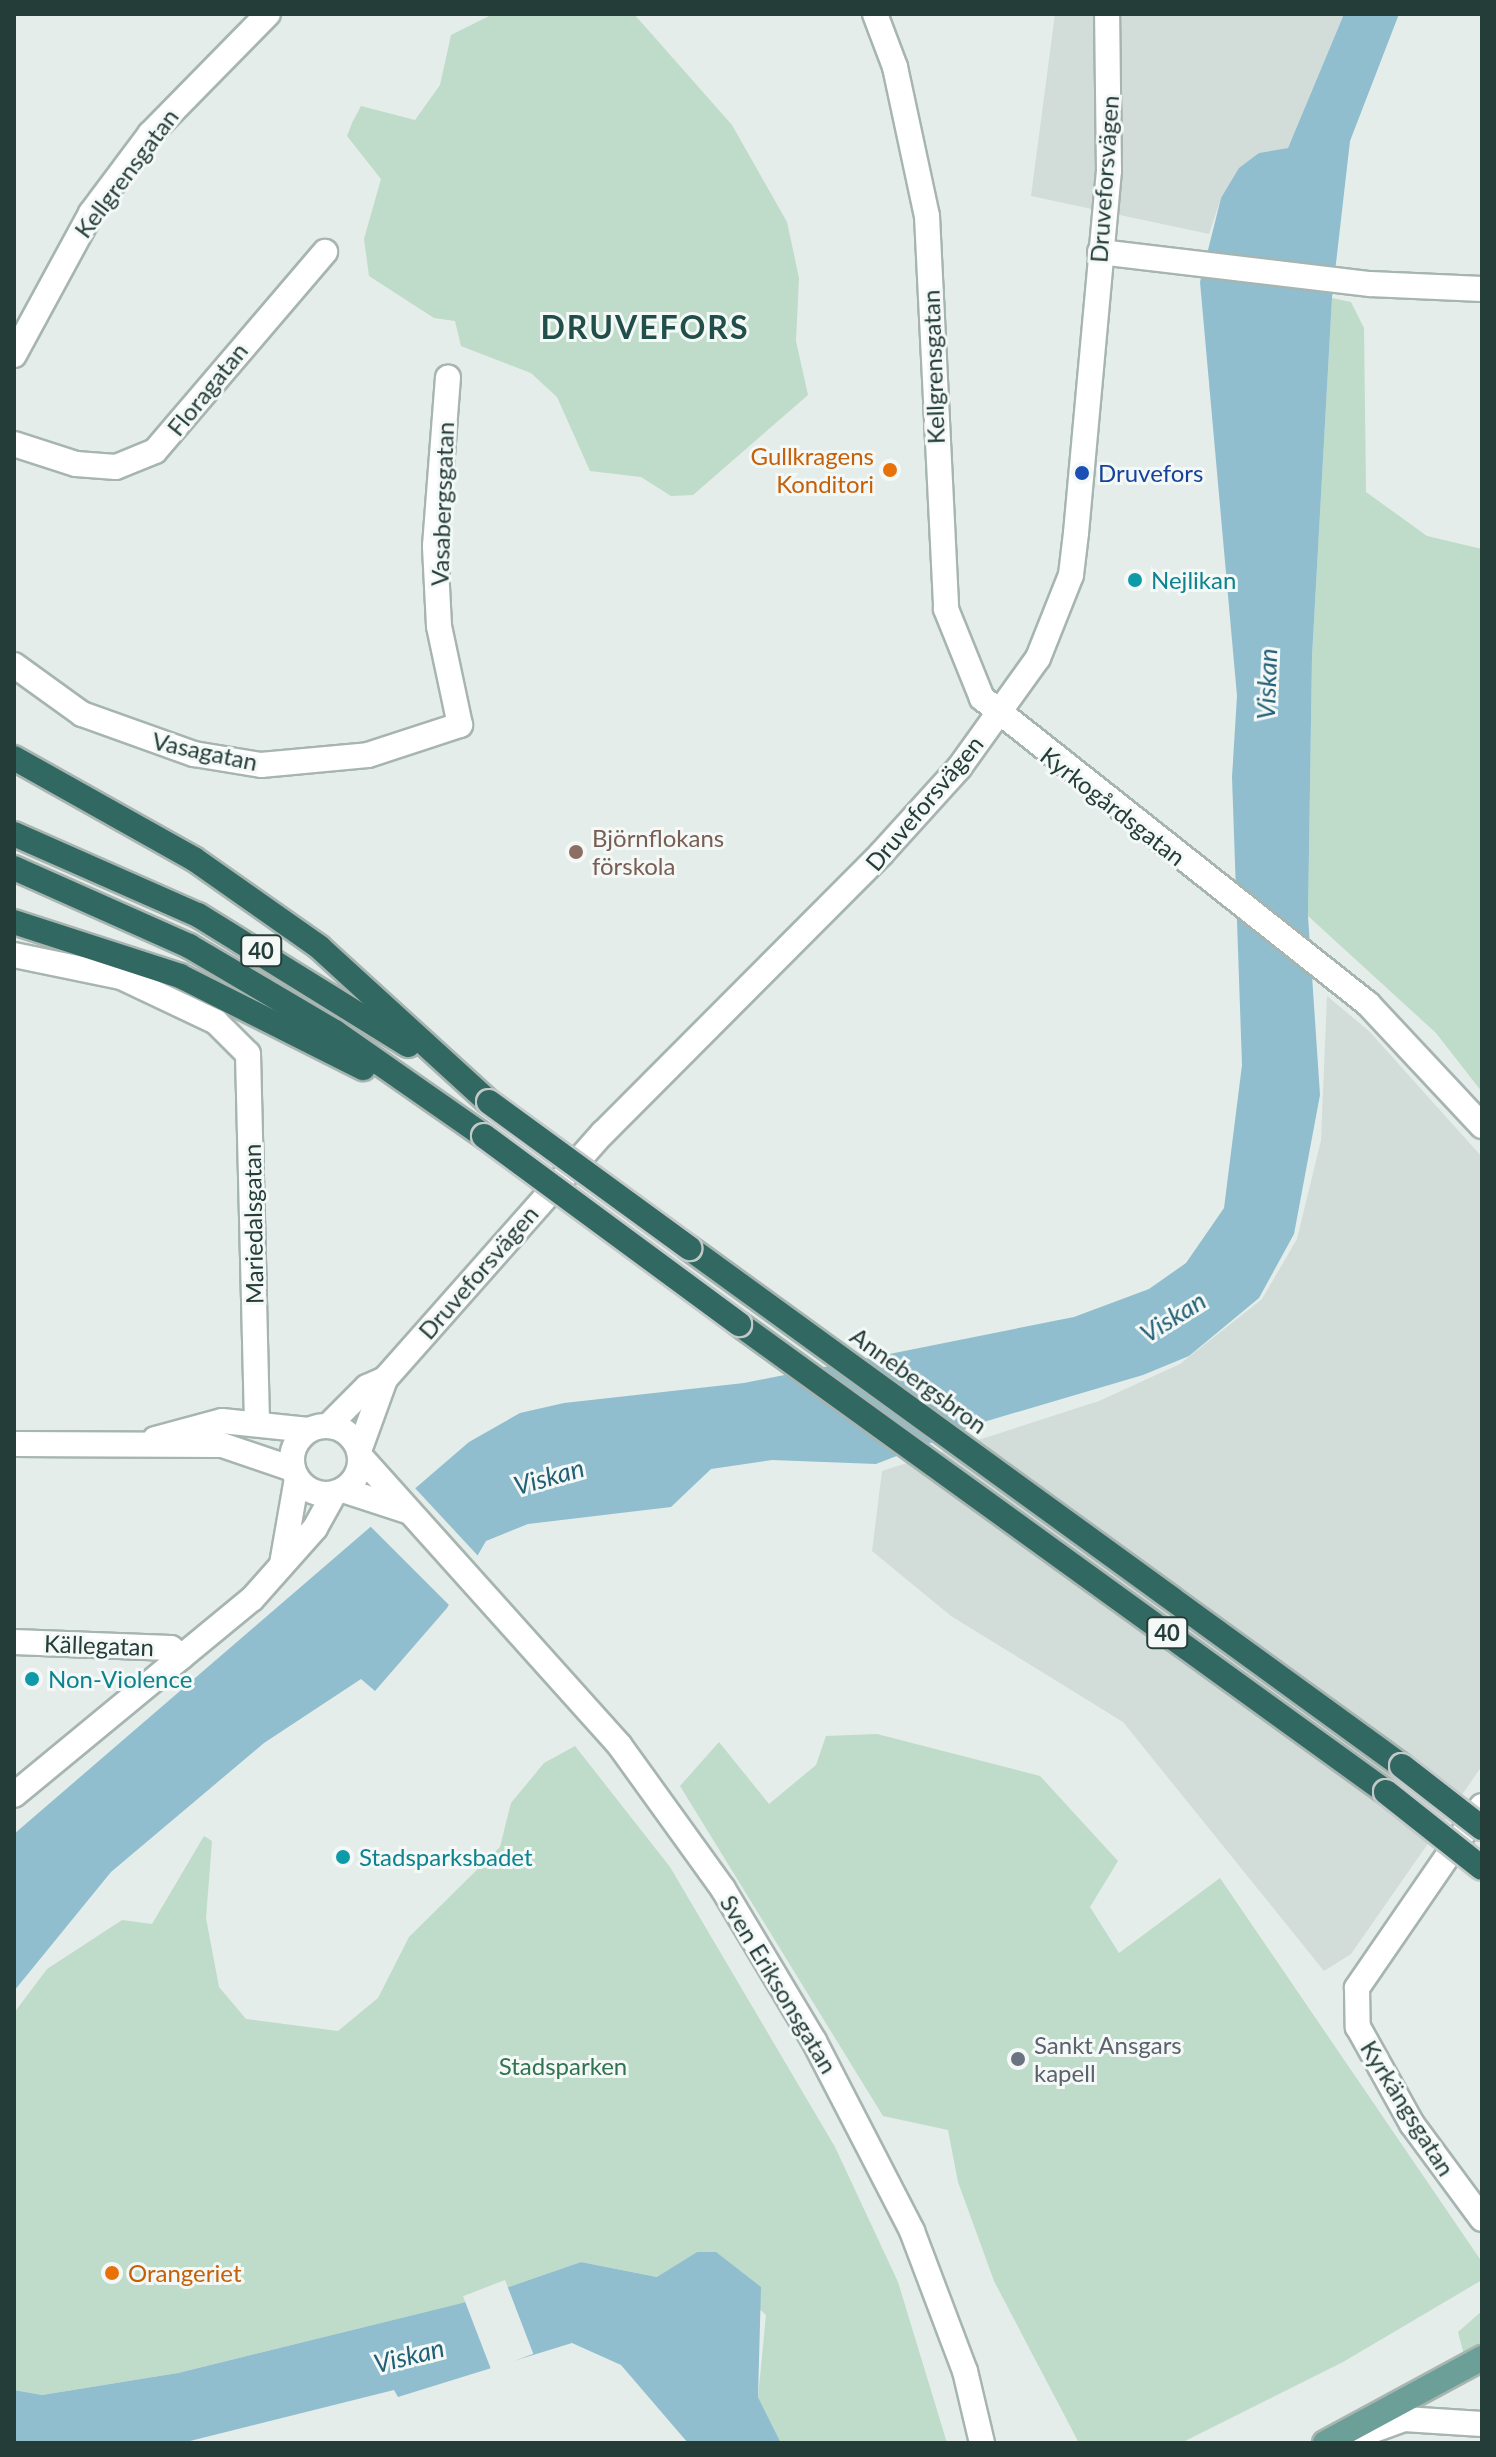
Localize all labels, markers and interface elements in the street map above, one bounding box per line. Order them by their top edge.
street label: Druveforsvägen [1084,94,1124,264]
street label: Kellgrensgatan [68,103,184,243]
street label: Kellgrensgatan [916,289,950,445]
district label: DRUVEFORS [541,308,749,346]
street label: Floragatan [161,337,253,441]
street label: Vasabergsgatan [425,421,459,587]
place label: Gullkragens Konditori [751,442,874,498]
place label: Druvefors [1098,459,1203,487]
marker: Gullkragens Konditori [881,461,899,479]
marker: Druvefors [1073,464,1091,482]
place label: Nejlikan [1151,566,1236,594]
marker: Nejlikan [1126,571,1144,589]
water label: Viskan [1250,648,1284,720]
street label: Vasagatan [150,726,260,776]
street label: Druveforsvägen [859,730,989,876]
street label: Kyrkogårdsgatan [1035,741,1191,871]
place label: Björnflokans förskola [592,824,724,880]
marker: Björnflokans förskola [567,843,585,861]
road number: 40 [239,933,283,969]
street label: Mariedalsgatan [237,1143,269,1305]
street label: Druveforsvägen [412,1199,544,1345]
water label: Viskan [1134,1285,1212,1349]
street label: Annebergsbron [845,1321,993,1439]
water label: Viskan [510,1452,588,1502]
road number: 40 [1145,1615,1189,1651]
street label: Källegatan [44,1629,154,1661]
place label: Non-Violence [48,1665,192,1693]
marker: Non-Violence [23,1670,41,1688]
place label: Stadsparksbadet [359,1843,533,1871]
marker: Stadsparksbadet [334,1848,352,1866]
street label: Sven Eriksonsgatan [714,1890,844,2078]
place label: Sankt Ansgars kapell [1034,2031,1182,2087]
street label: Kyrkängsgatan [1355,2035,1461,2181]
marker: Sankt Ansgars kapell [1009,2050,1027,2068]
park label: Stadsparken [499,2052,627,2080]
place label: Orangeriet [128,2259,241,2287]
marker: Orangeriet [103,2264,121,2282]
water label: Viskan [371,2332,447,2380]

